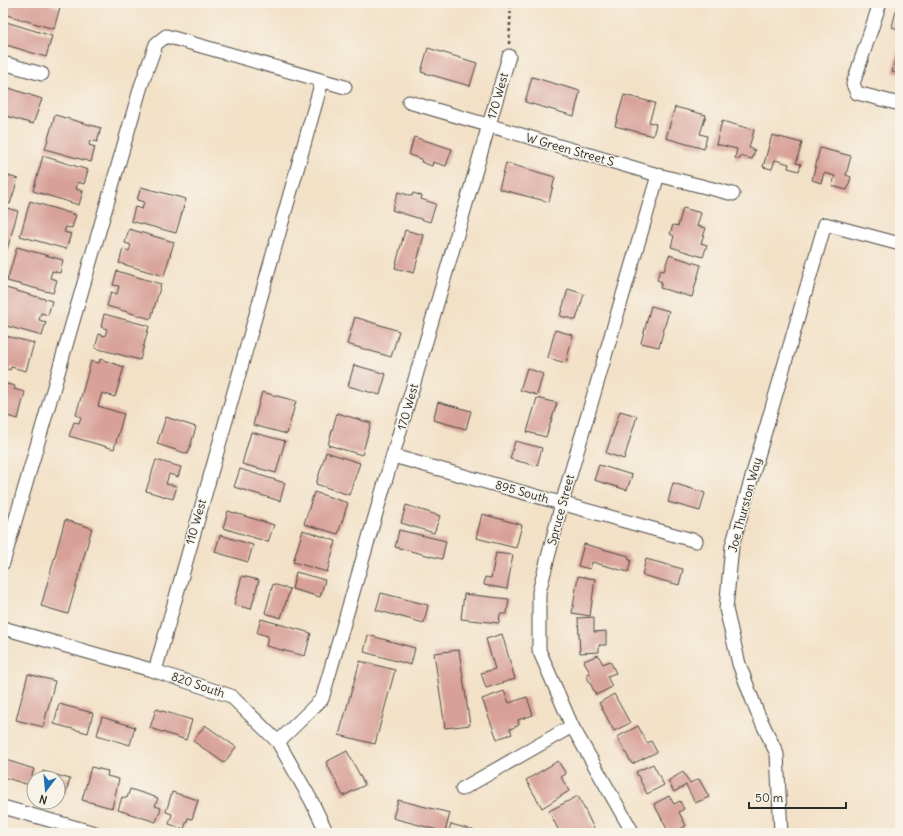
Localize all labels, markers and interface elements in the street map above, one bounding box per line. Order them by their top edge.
street label: 170 West [484,71,511,121]
street label: W Green Street S [524,130,616,169]
street label: 170 West [394,382,421,432]
street label: Joe Thurston Way [725,456,764,554]
street label: Spruce Street [544,473,577,547]
street label: 895 South [494,477,551,506]
street label: 110 West [182,497,209,546]
street label: 820 South [169,668,227,701]
north arrow [26,770,66,810]
scale bar [749,784,846,810]
text: 50 m [755,790,784,805]
text: N [38,792,49,807]

